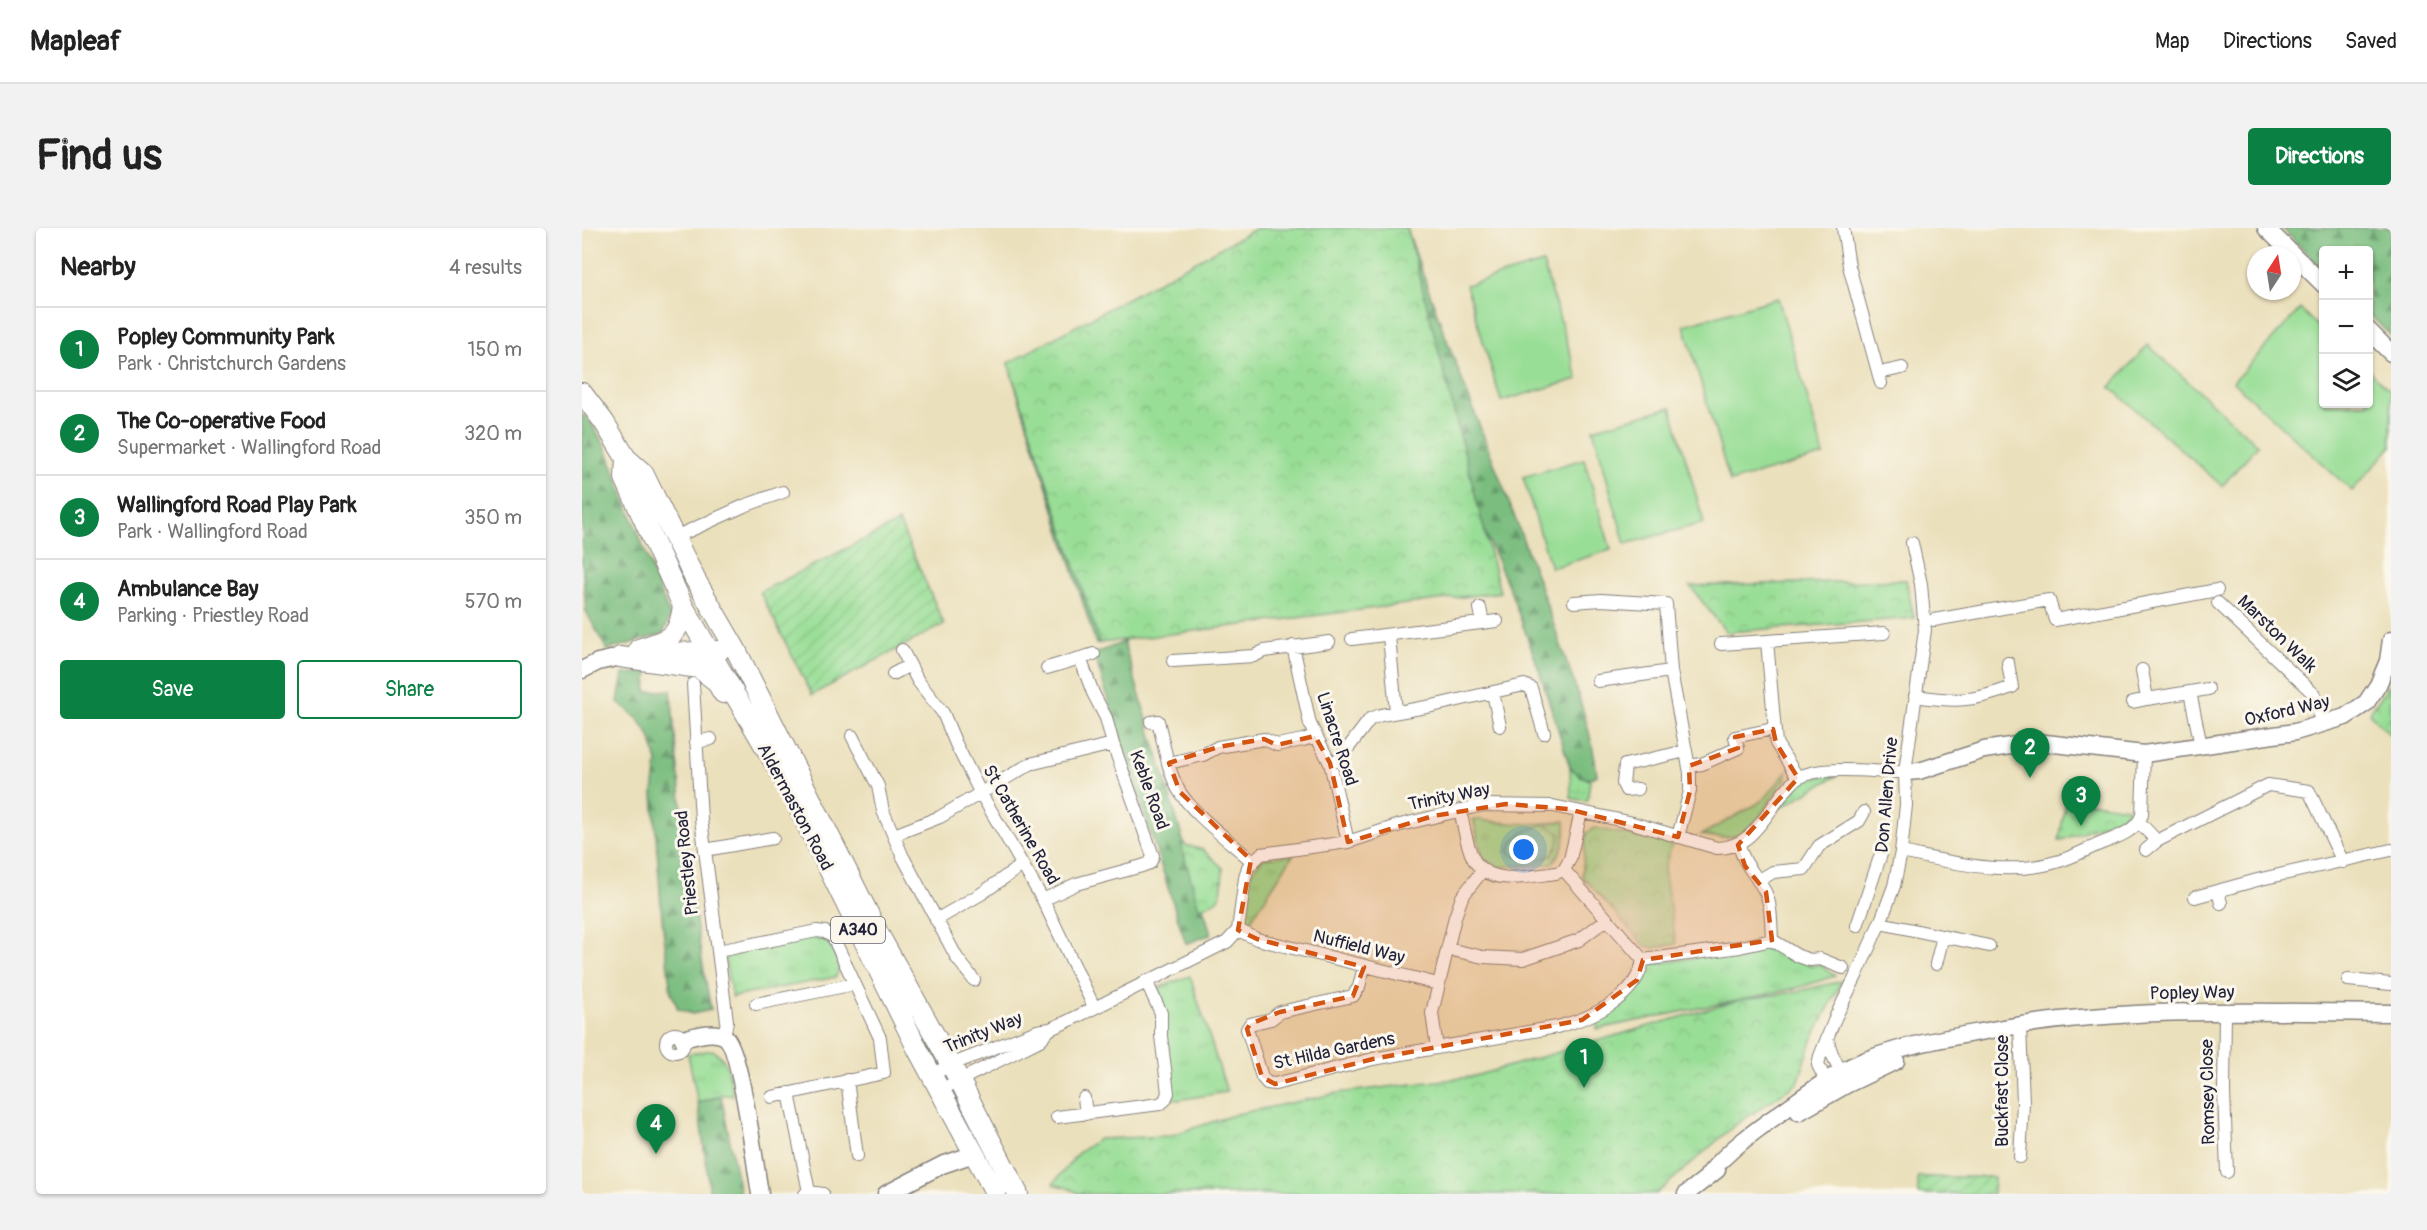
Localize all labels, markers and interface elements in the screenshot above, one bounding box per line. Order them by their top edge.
text: Mapleaf [30,24,121,59]
text: Map [2155,28,2190,55]
text: Directions [2223,28,2312,55]
text: Saved [2345,28,2397,55]
button: Directions [2248,128,2391,185]
text: Find us [36,130,162,182]
north arrow [2247,246,2301,300]
map controls [2319,246,2373,408]
button: + [2319,246,2373,300]
text: Nearby [60,251,136,283]
text: 4 results [449,255,522,280]
button: − [2319,300,2373,354]
text: Popley Community Park [117,323,335,351]
text: 1 [76,337,83,362]
text: 150 m [468,337,522,362]
text: Park · Christchurch Gardens [117,351,346,376]
button: layers [2319,354,2373,408]
text: The Co-operative Food [117,407,326,435]
text: 2 [74,421,85,446]
text: 320 m [464,421,522,446]
text: Supermarket · Wallingford Road [117,435,381,460]
text: Wallingford Road Play Park [117,491,357,519]
text: 3 [74,505,85,530]
text: 350 m [464,505,522,530]
text: Park · Wallingford Road [117,519,308,544]
text: Ambulance Bay [117,575,258,603]
text: 4 [74,589,85,614]
text: 570 m [465,589,522,614]
street label: Marston Walk [2232,590,2322,678]
text: Parking · Priestley Road [117,603,309,628]
button: Save [60,660,285,719]
button: Share [297,660,522,719]
street label: Linacre Road [1311,689,1363,789]
street label: Oxford Way [2242,690,2332,732]
pin: 2 [2010,728,2050,778]
street label: Don Allen Drive [1870,736,1904,854]
street label: Aldermaston Road [752,739,838,875]
street label: Keble Road [1124,747,1174,833]
street label: St Catherine Road [977,761,1065,889]
pin: 3 [2062,776,2100,826]
street label: Trinity Way [1406,778,1492,816]
street label: Priestley Road [670,809,704,917]
your location [1509,835,1538,864]
road number: A340 [831,917,885,943]
street label: Nuffield Way [1311,925,1407,970]
street label: Popley Way [2150,981,2235,1005]
street label: Trinity Way [940,1007,1026,1059]
street label: St Hilda Gardens [1271,1027,1397,1075]
street label: Buckfast Close [1991,1035,2014,1147]
pin: 1 [1564,1038,1604,1088]
street label: Romsey Close [2196,1039,2220,1145]
pin: 4 [636,1104,676,1154]

